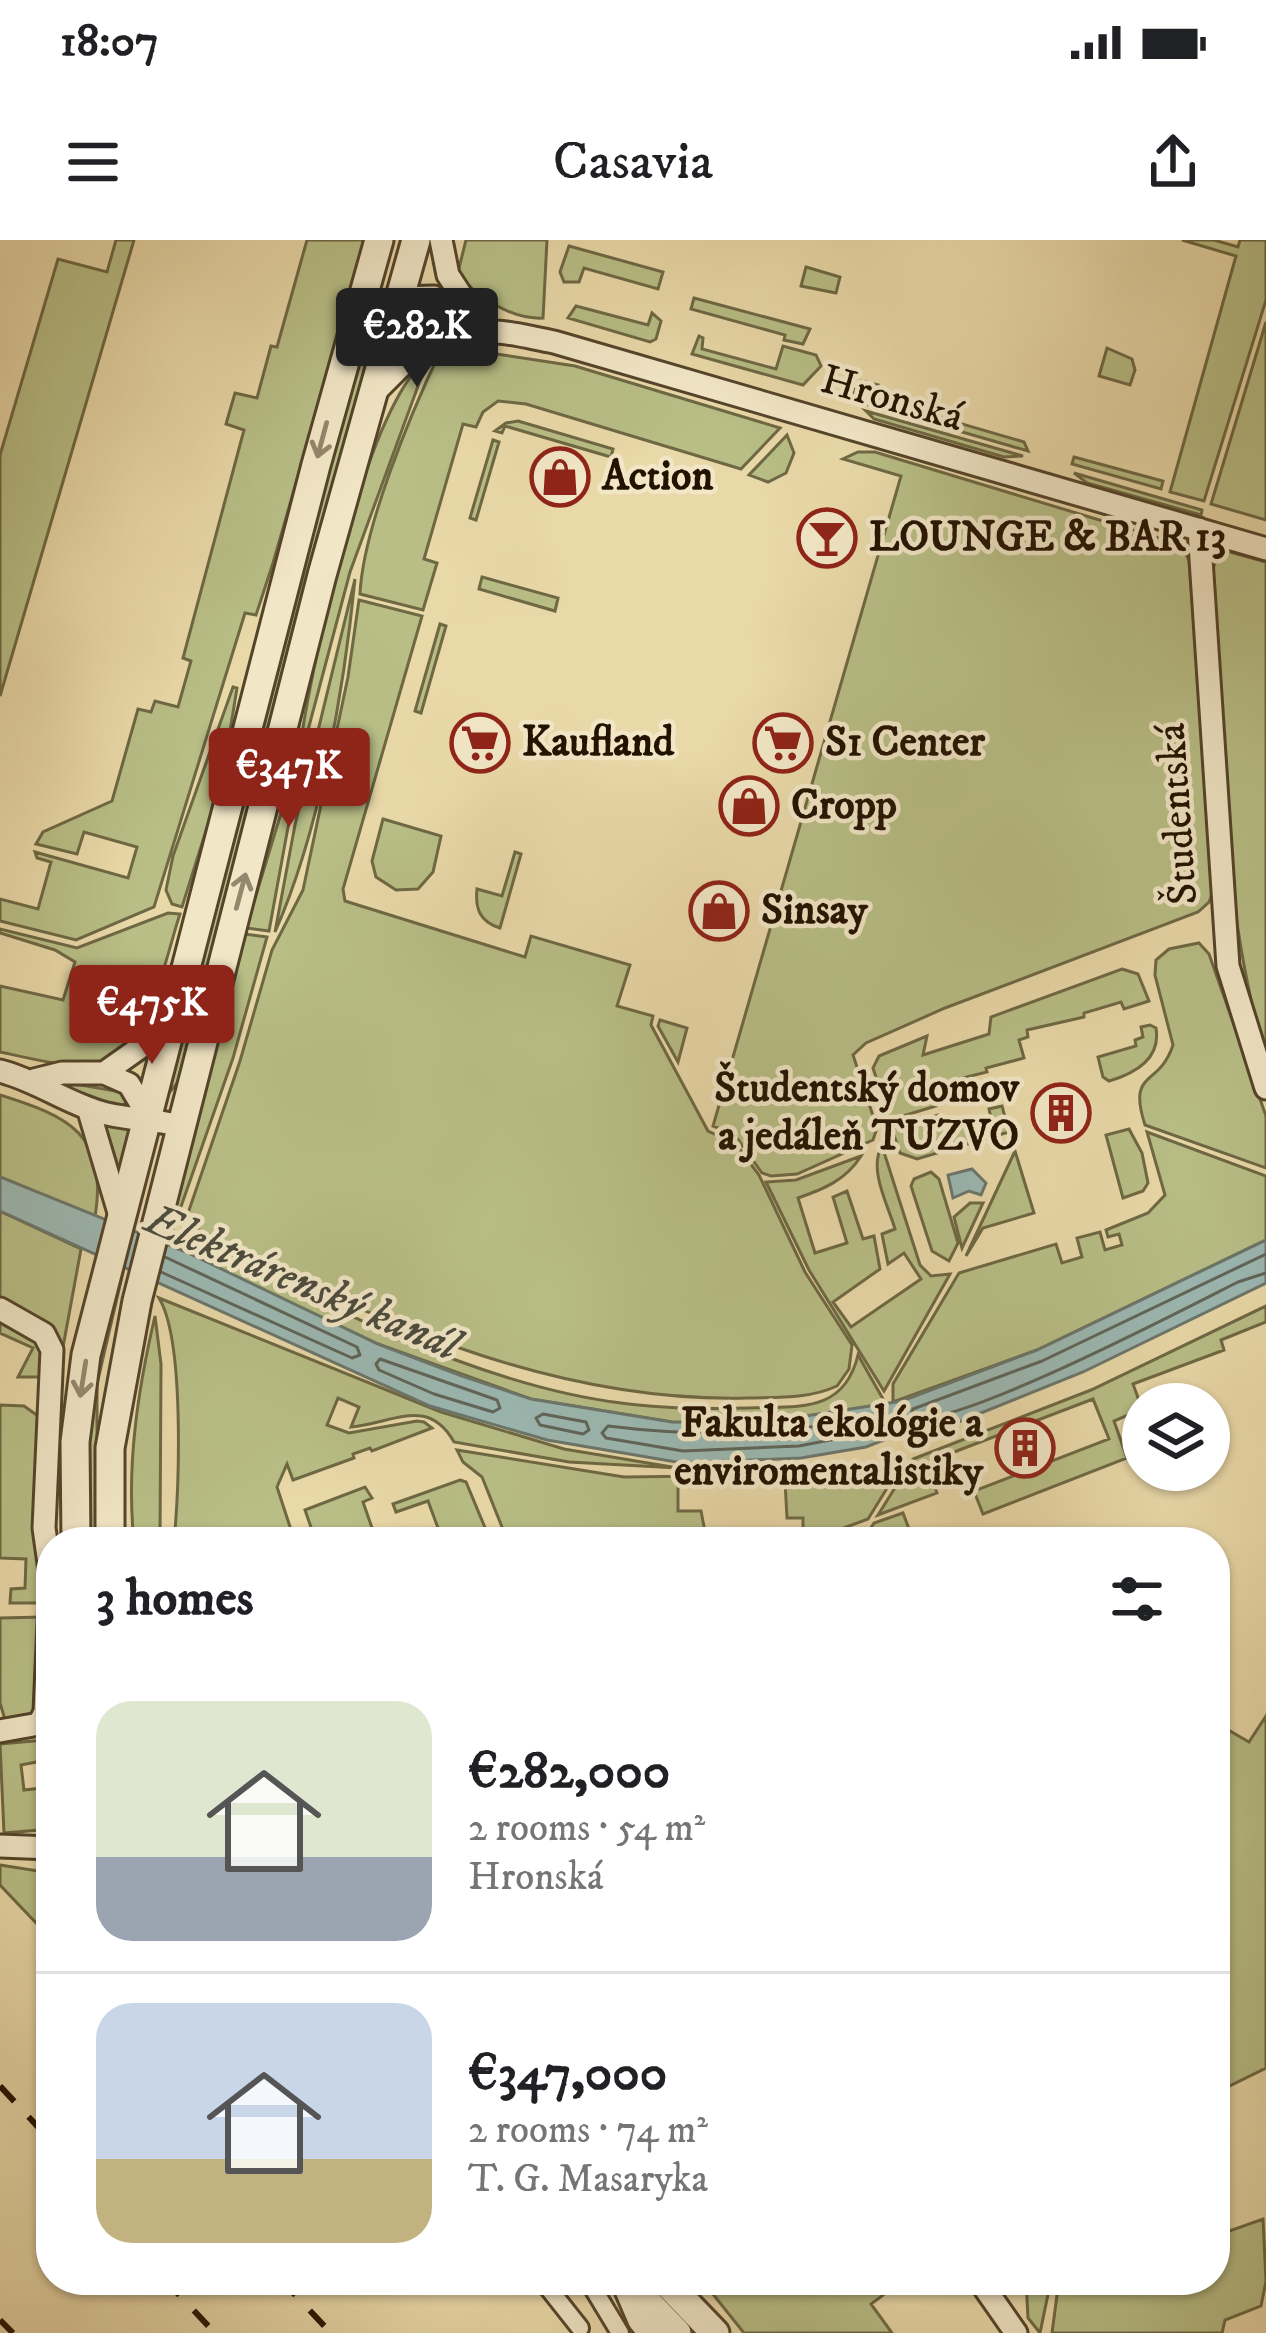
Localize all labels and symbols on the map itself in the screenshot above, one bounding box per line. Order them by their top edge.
pin: €282K [333,288,501,390]
street label: Hronská [815,354,969,444]
one-way arrow [310,421,332,459]
shop icon: Action [529,446,591,508]
place label: Action [601,451,714,503]
bar icon: LOUNGE & BAR 13 [796,507,858,569]
place label: LOUNGE & BAR 13 [869,512,1226,564]
supermarket icon: Kaufland [449,712,511,774]
supermarket icon: S1 Center [752,712,814,774]
place label: Kaufland [522,717,675,769]
place label: S1 Center [825,717,985,769]
street label: Študentská [1145,721,1210,907]
pin: €347K [205,728,373,830]
shop icon: Cropp [718,775,780,837]
place label: Cropp [791,780,897,832]
one-way arrow [231,872,253,910]
shop icon: Sinsay [688,880,750,942]
place label: Sinsay [761,885,868,937]
pin: €475K [68,965,236,1067]
place label: Študentský domov a jedáleň TUZVO [714,1061,1020,1163]
building icon: Študentský domov a jedáleň TUZVO [1030,1082,1092,1144]
water label: Elektrárenský kanál [134,1191,471,1376]
one-way arrow [70,1358,93,1397]
place label: Fakulta ekológie a enviromentalistiky [674,1398,984,1498]
building icon: Fakulta ekológie a enviromentalistiky [994,1417,1056,1479]

